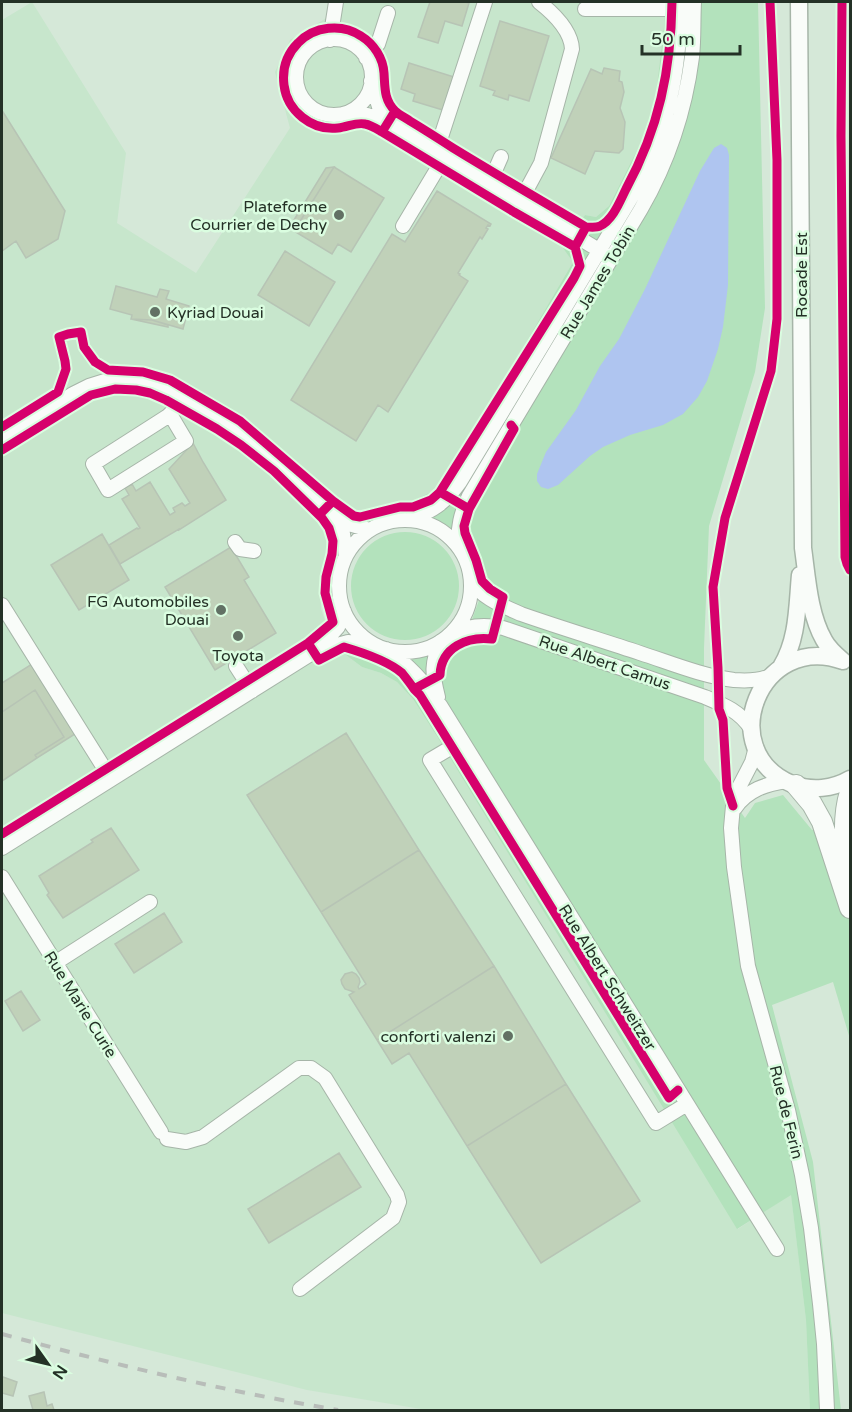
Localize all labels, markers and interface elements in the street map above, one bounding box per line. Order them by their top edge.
scale bar [642,18,740,56]
text: 50 m [651,28,695,50]
place label: Plateforme Courrier de Dechy [190,197,327,235]
marker: Plateforme Courrier de Dechy [332,208,346,222]
street label: Rue James Tobin [556,222,640,343]
street label: Rocade Est [792,232,812,318]
place label: Kyriad Douai [167,303,264,323]
marker: Kyriad Douai [148,305,162,319]
place label: FG Automobiles Douai [87,592,209,630]
marker: FG Automobiles Douai [214,603,228,617]
marker: Toyota [231,629,245,643]
street label: Rue Albert Camus [536,631,673,695]
place label: Toyota [212,646,264,666]
street label: Rue Albert Schweitzer [554,901,661,1055]
street label: Rue Marie Curie [39,948,121,1062]
place label: conforti valenzi [380,1027,496,1047]
marker: conforti valenzi [501,1029,515,1043]
street label: Rue de Ferin [765,1063,807,1161]
north arrow [18,1334,78,1394]
text: N [48,1361,71,1383]

